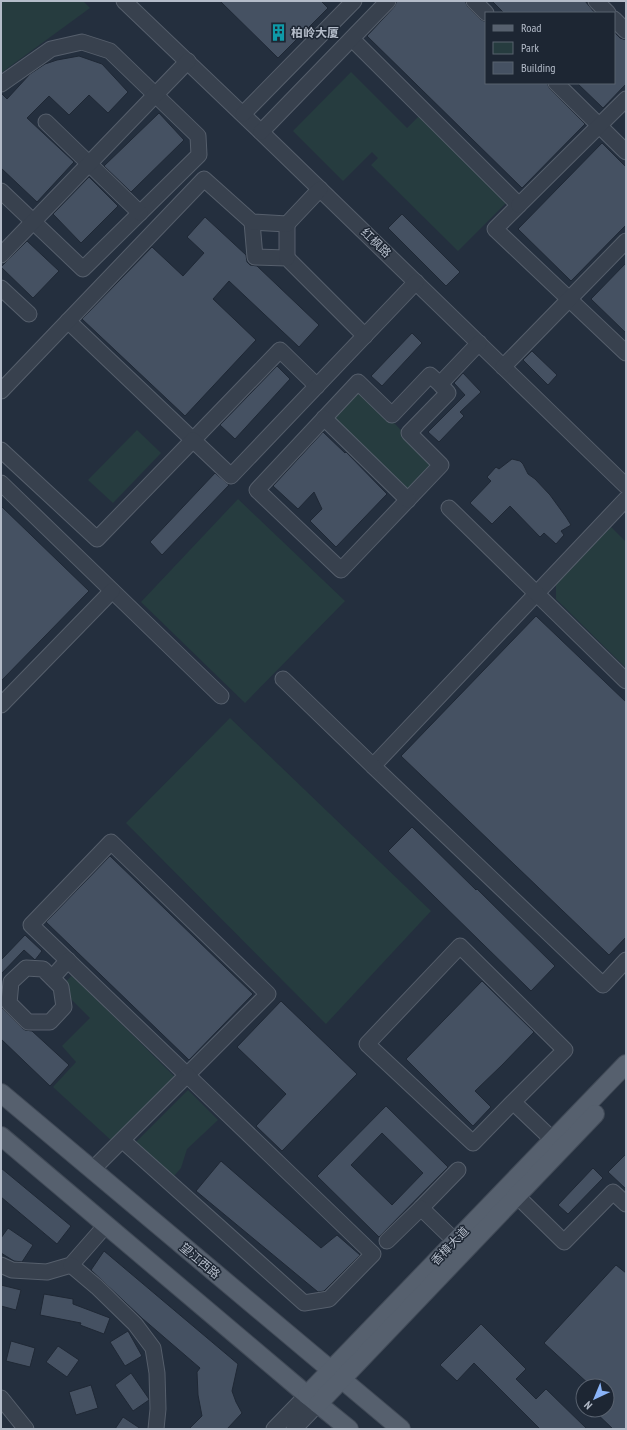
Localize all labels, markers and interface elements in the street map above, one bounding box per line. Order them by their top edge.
legend [485,12,615,84]
text: Road [521,20,541,35]
building icon: 柏岭大厦 [268,23,288,43]
place label: 柏岭大厦 [291,25,339,40]
text: Park [521,40,539,55]
text: Building [521,60,556,75]
street label: 红枫路 [358,225,395,261]
street label: 香樟大道 [428,1223,472,1268]
street label: 望江西路 [177,1239,224,1282]
north arrow [575,1378,615,1418]
text: N [581,1398,595,1412]

